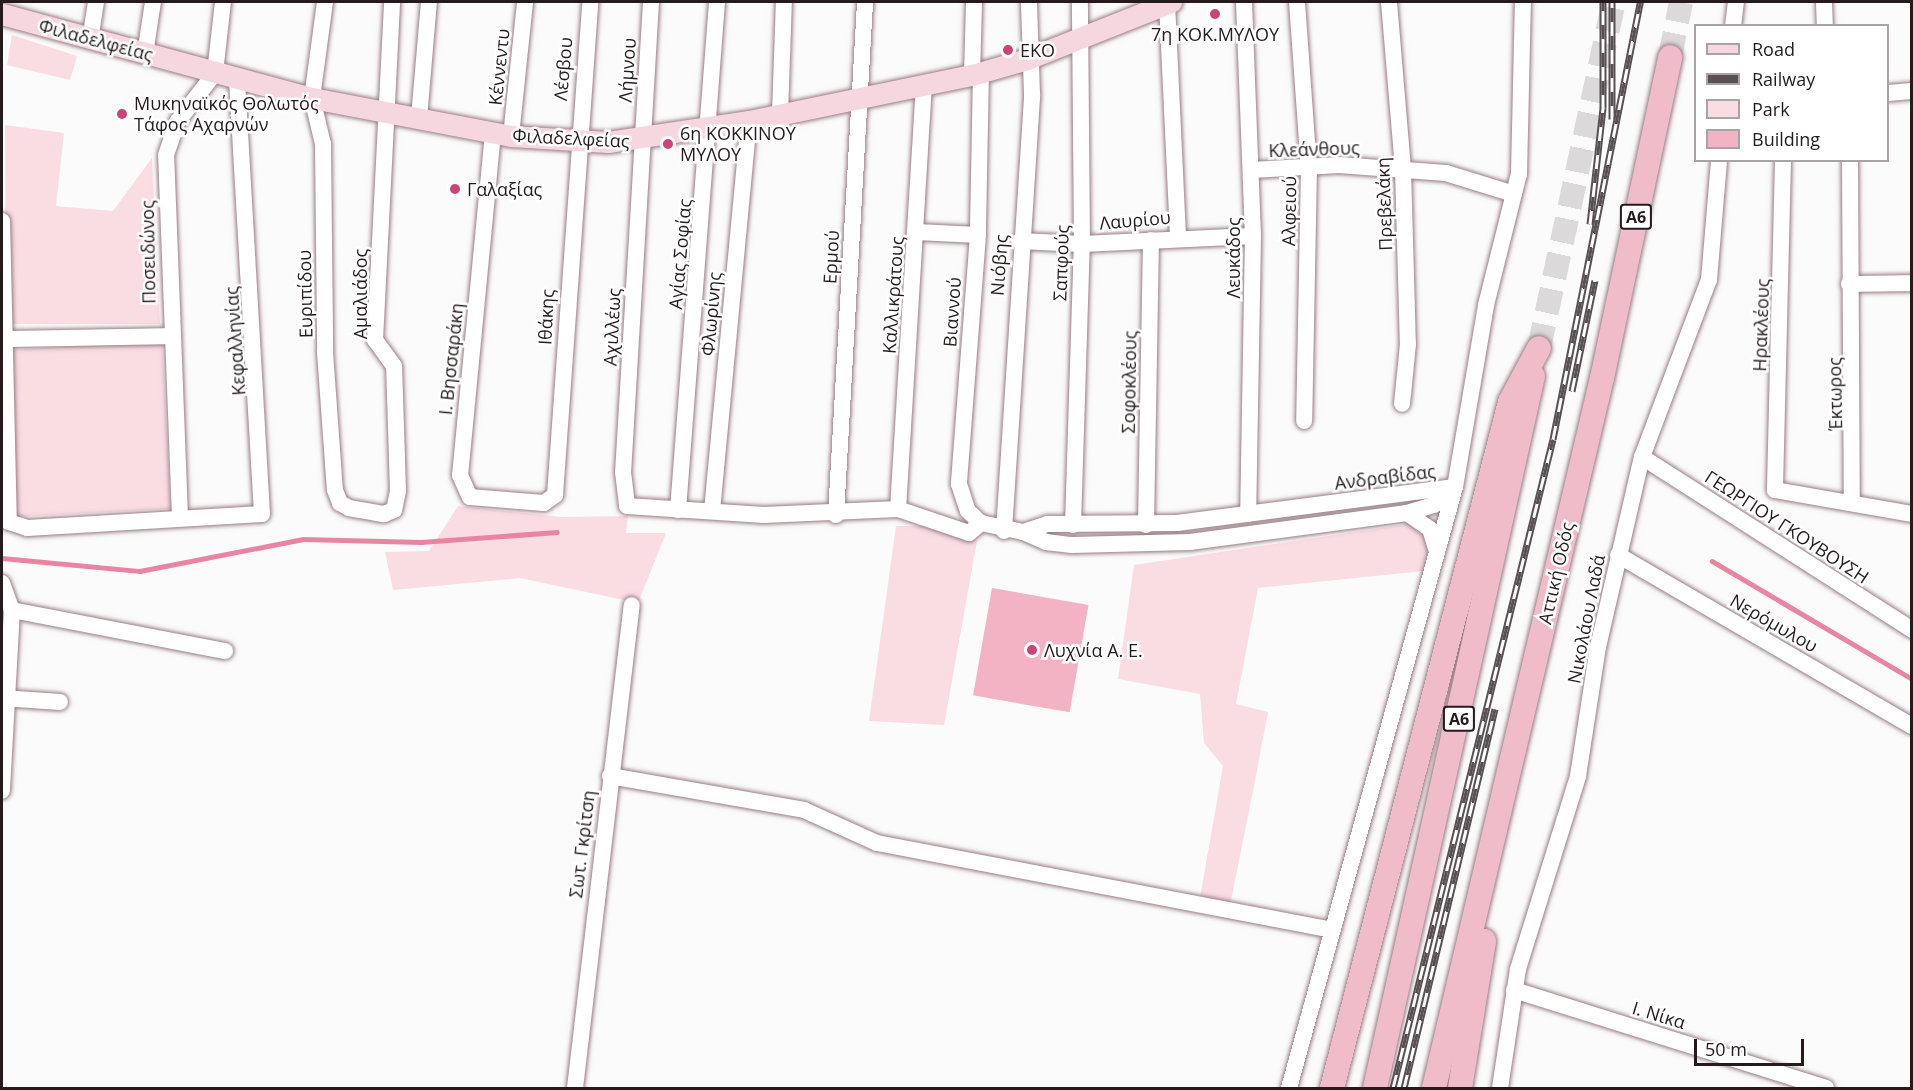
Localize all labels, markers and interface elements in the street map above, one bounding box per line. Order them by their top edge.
marker: 7η ΚΟΚ.ΜΥΛΟΥ [1208,7,1222,21]
street label: Φιλαδελφείας [37,14,155,66]
place label: 7η ΚΟΚ.ΜΥΛΟΥ [1151,23,1279,45]
legend [1694,24,1889,162]
street label: Κέννεντυ [484,28,514,106]
street label: Λέσβου [549,36,577,102]
street label: Λήμνου [614,37,640,103]
text: Road [1752,37,1795,61]
place label: EKO [1020,39,1055,61]
marker: EKO [1001,43,1015,57]
text: Railway [1752,67,1815,91]
place label: Μυκηναϊκός Θολωτός Τάφος Αχαρνών [134,93,319,136]
text: Park [1752,97,1790,121]
marker: Μυκηναϊκός Θολωτός Τάφος Αχαρνών [115,107,129,121]
place label: 6η ΚΟΚΚΙΝΟΥ ΜΥΛΟΥ [680,123,796,166]
street label: Φιλαδελφείας [512,124,630,152]
text: Building [1752,127,1820,151]
marker: 6η ΚΟΚΚΙΝΟΥ ΜΥΛΟΥ [661,137,675,151]
street label: Κλεάνθους [1268,137,1360,161]
street label: Πρεβελάκη [1372,157,1396,251]
street label: Αλφειού [1278,176,1300,246]
place label: Γαλαξίας [467,178,542,200]
marker: Γαλαξίας [448,182,462,196]
street label: Αγίας Σοφίας [664,198,696,310]
street label: Ποσειδώνος [136,200,160,304]
road number: Α6 [1620,204,1652,230]
street label: Λαυρίου [1098,206,1172,234]
street label: Λευκάδος [1222,217,1244,299]
street label: Σαπφούς [1049,224,1073,302]
street label: Ερμού [819,230,843,284]
street label: Νιόβης [986,234,1012,296]
street label: Καλλικράτους [878,236,908,354]
street label: Αμαλιάδος [349,249,371,339]
street label: Ευριπίδου [293,250,317,338]
street label: Φλωρίνης [697,271,725,357]
street label: Βιαννού [939,276,965,348]
street label: Ηρακλέους [1749,278,1773,372]
street label: Κεφαλληνίας [220,286,250,396]
street label: Αχιλλέως [599,288,625,366]
street label: Ιθάκης [534,289,558,345]
street label: Ι. Βησσαράκη [434,302,468,416]
street label: Σοφοκλέους [1117,330,1141,434]
street label: Έκτωρος [1824,357,1846,431]
street label: Ανδραβίδας [1333,460,1437,494]
street label: ΓΕΩΡΓΙΟΥ ΓΚΟΥΒΟΥΣΗ [1701,466,1873,588]
street label: Αττική Οδός [1534,520,1578,626]
street label: Νικολάου Λαδά [1563,553,1609,685]
street label: Νερόμυλου [1726,589,1822,657]
place label: Λυχνία A. E. [1044,639,1143,661]
marker: Λυχνία A. E. [1025,643,1039,657]
road number: Α6 [1442,706,1476,732]
street label: Σωτ. Γκρίτση [565,789,599,899]
street label: Ι. Νίκα [1630,997,1688,1033]
scale bar [1697,1027,1806,1065]
text: 50 m [1705,1037,1747,1061]

